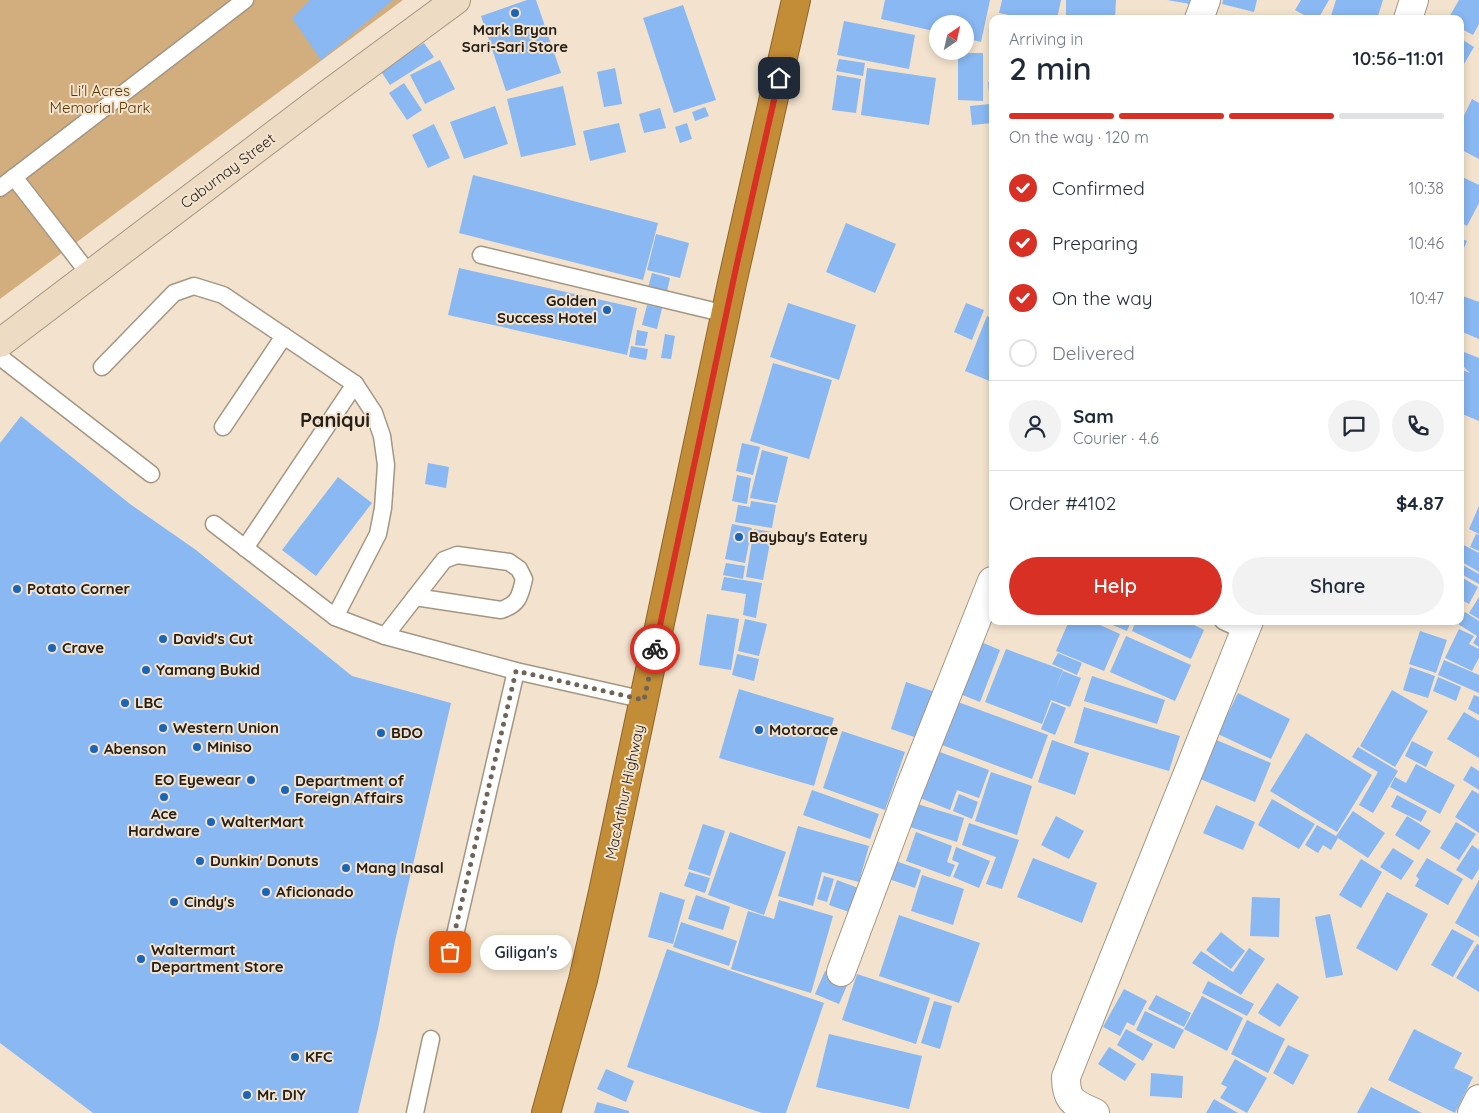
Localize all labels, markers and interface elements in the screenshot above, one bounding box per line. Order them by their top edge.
marker: Mark Bryan Sari-Sari Store [509,7,521,19]
north arrow [929,15,974,60]
map controls [929,15,974,60]
place label: Mark Bryan Sari-Sari Store [462,20,568,56]
text: Arriving in [1009,29,1083,49]
text: 10:56–11:01 [1352,46,1444,70]
text: 2 min [1009,48,1092,88]
pin [758,57,800,99]
icon: home [765,64,793,92]
park label: Li'l Acres Memorial Park [50,81,151,117]
text: On the way · 120 m [1009,127,1149,147]
street label: Caburnay Street [177,129,279,212]
icon: check [1009,174,1037,202]
text: Confirmed [1052,176,1145,200]
text: 10:38 [1409,178,1444,198]
icon: check [1009,229,1037,257]
text: Preparing [1052,231,1138,255]
text: 10:46 [1409,233,1444,253]
icon: check [1009,284,1037,312]
text: On the way [1052,286,1153,310]
text: 10:47 [1409,288,1444,308]
place label: Golden Success Hotel [497,291,597,327]
marker: Golden Success Hotel [601,304,613,316]
text: Delivered [1052,341,1135,365]
button: person [1009,400,1061,452]
button: chat [1328,400,1380,452]
button: phone [1392,400,1444,452]
text: Sam [1073,404,1114,428]
district label: Paniqui [300,407,370,432]
text: Courier · 4.6 [1073,428,1159,448]
text: Order #4102 [1009,491,1116,515]
text: $4.87 [1396,491,1444,515]
place label: Baybay's Eatery [749,527,868,546]
marker: Baybay's Eatery [733,531,745,543]
button: Help [1009,557,1222,615]
button: Share [1232,557,1444,615]
place label: Potato Corner [27,579,130,598]
marker: Potato Corner [11,583,23,595]
courier [630,624,680,674]
place label: David's Cut [173,629,253,648]
marker: David's Cut [157,633,169,645]
icon: bike [641,635,669,663]
place label: Crave [62,638,104,657]
marker: Crave [46,642,58,654]
place label: Yamang Bukid [156,660,260,679]
marker: Yamang Bukid [140,664,152,676]
place label: LBC [135,693,163,712]
marker: LBC [119,697,131,709]
place label: Western Union [173,718,279,737]
place label: Motorace [769,720,839,739]
marker: Western Union [157,722,169,734]
place label: BDO [391,723,423,742]
street label: MacArthur Highway [601,723,648,861]
marker: Motorace [753,724,765,736]
marker: BDO [375,727,387,739]
place label: Miniso [207,737,252,756]
place label: Abenson [104,739,166,758]
marker: Miniso [191,741,203,753]
marker: Abenson [88,743,100,755]
place label: EO Eyewear [154,770,241,789]
place label: Department of Foreign Affairs [295,771,404,807]
marker: EO Eyewear [245,774,257,786]
marker: Department of Foreign Affairs [279,784,291,796]
marker: Ace Hardware [158,791,170,803]
place label: Ace Hardware [128,804,200,840]
place label: WalterMart [221,812,304,831]
marker: WalterMart [205,816,217,828]
place label: Dunkin' Donuts [210,851,318,870]
marker: Dunkin' Donuts [194,855,206,867]
place label: Mang Inasal [356,858,444,877]
marker: Mang Inasal [340,862,352,874]
place label: Aficionado [276,882,354,901]
marker: Aficionado [260,886,272,898]
place label: Cindy's [184,892,235,911]
marker: Cindy's [168,896,180,908]
pin [429,931,471,973]
callout: Giligan's [480,934,572,970]
icon: bag [436,938,464,966]
place label: Waltermart Department Store [151,940,284,976]
text: Giligan's [495,942,557,962]
marker: Waltermart Department Store [135,953,147,965]
place label: KFC [305,1047,333,1066]
marker: KFC [289,1051,301,1063]
place label: Mr. DIY [257,1085,306,1104]
marker: Mr. DIY [241,1089,253,1101]

